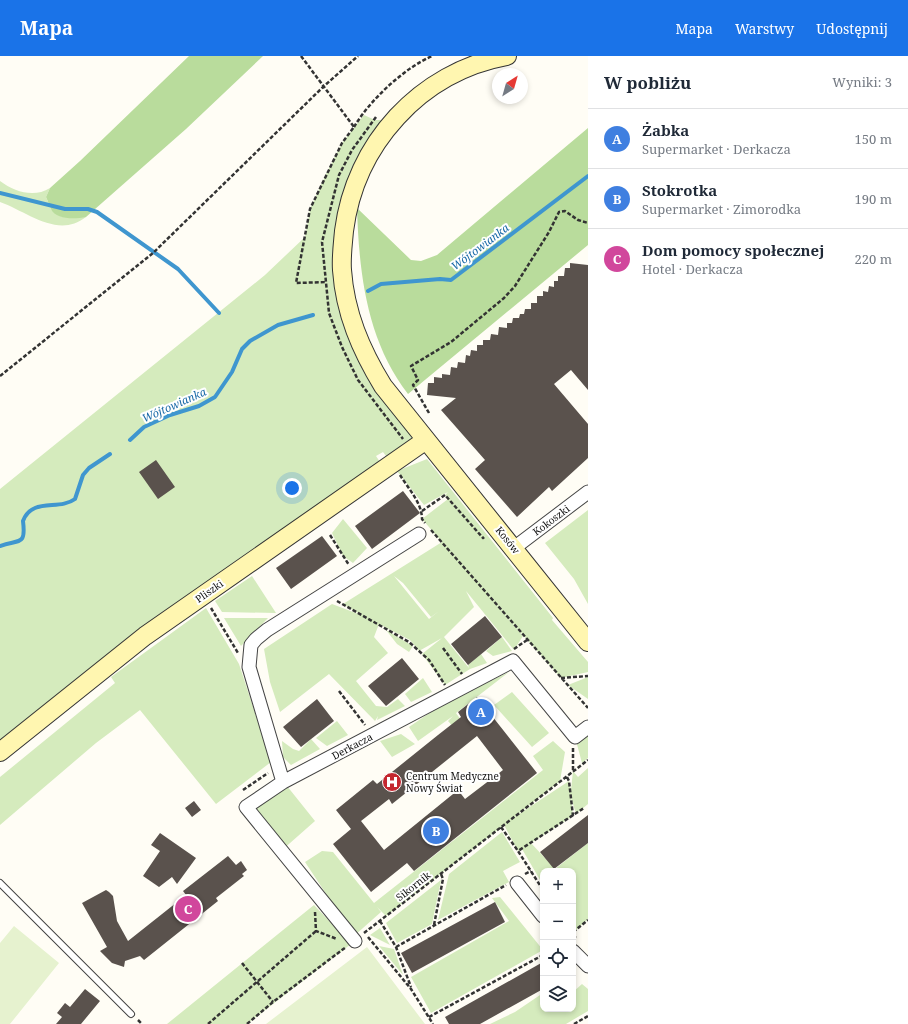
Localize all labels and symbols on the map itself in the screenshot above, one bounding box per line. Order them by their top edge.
north arrow [492,68,528,104]
water label: Wójtowianka [448,220,512,273]
water label: Wójtowianka [139,383,209,425]
your location [282,478,302,498]
street label: Kokoszki [530,501,573,538]
street label: Kosów [493,523,524,557]
street label: Pliszki [192,576,226,606]
pin: A [468,697,494,727]
street label: Derkacza [329,729,375,763]
place label: Centrum Medyczne Nowy Świat [406,769,499,795]
hospital icon: Centrum Medyczne Nowy Świat [381,771,403,793]
pin: B [423,816,449,846]
street label: Sikornik [393,868,433,904]
pin: C [175,894,201,924]

